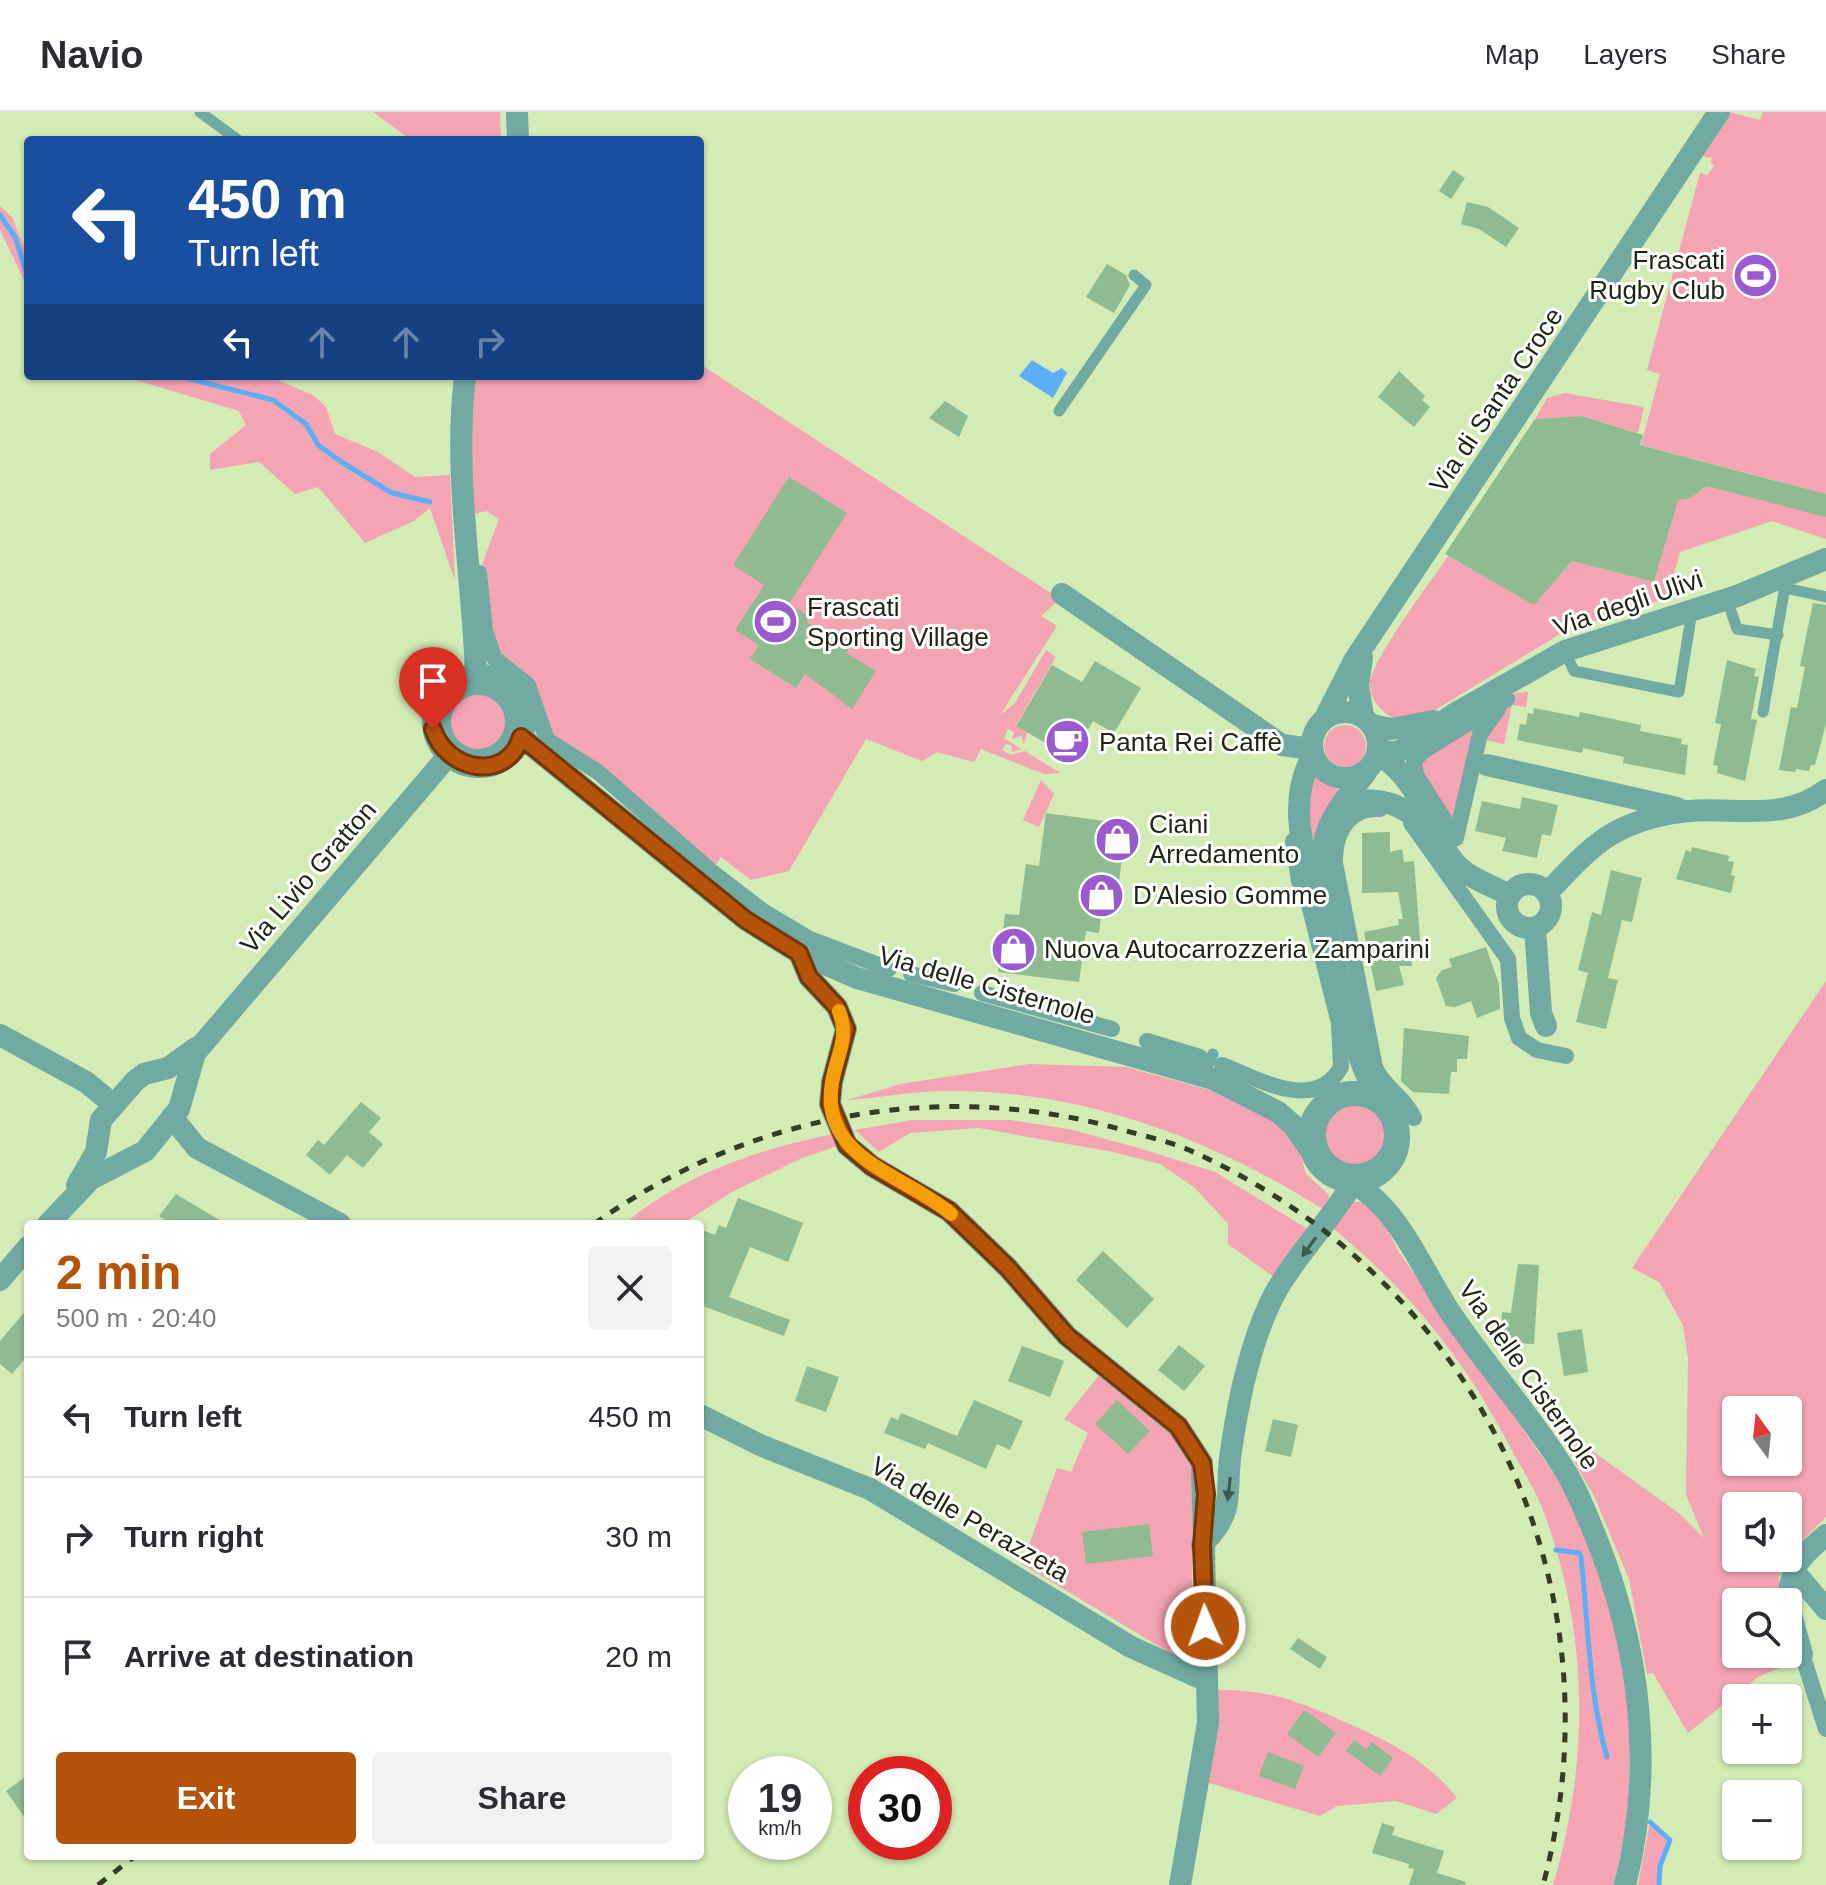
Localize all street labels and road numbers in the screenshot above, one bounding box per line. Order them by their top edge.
street label: Via di Santa Croce [1423,302,1569,498]
street label: Via degli Ulivi [1550,563,1706,643]
street label: Via Livio Gratton [234,795,382,959]
street label: Via delle Cisternole [875,940,1099,1030]
street label: Via delle Cisternole [1453,1275,1605,1475]
street label: Via delle Perazzeta [866,1450,1075,1588]

